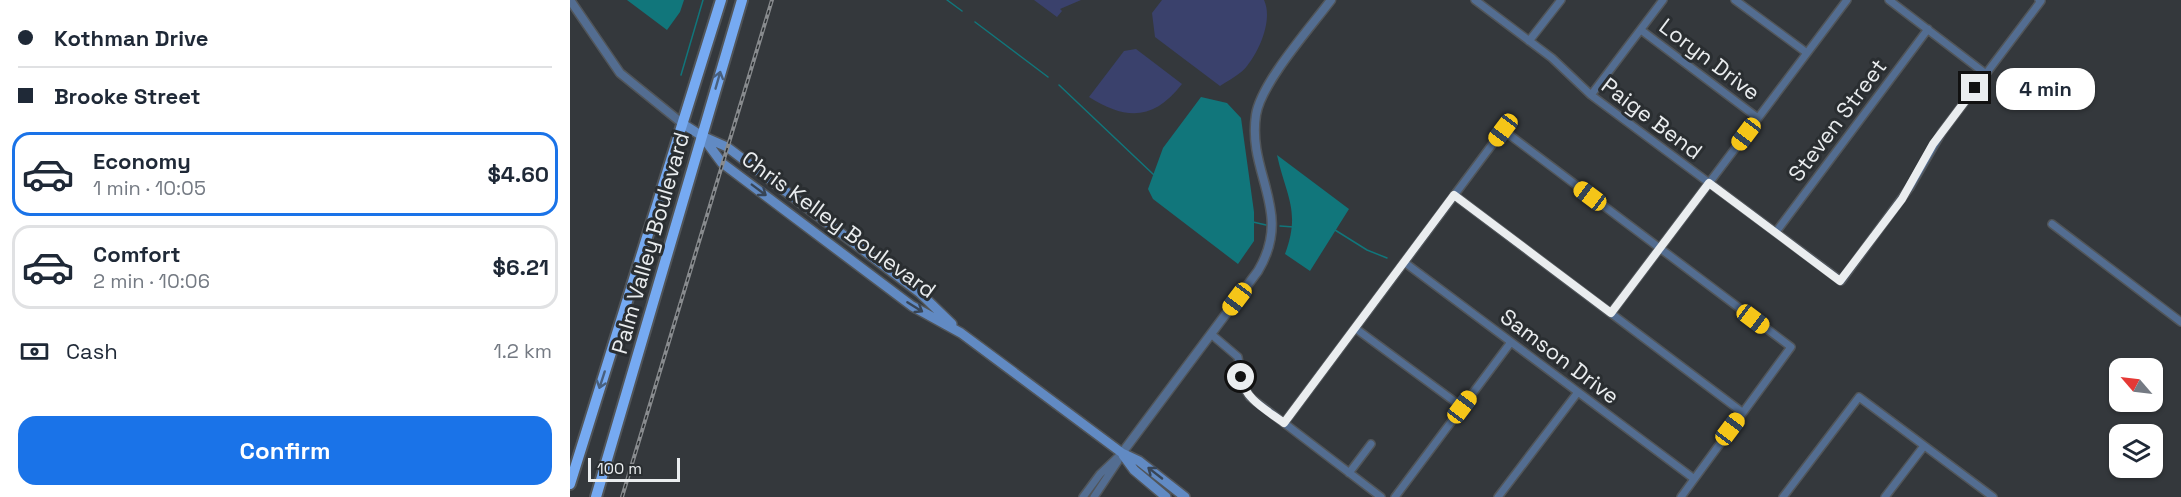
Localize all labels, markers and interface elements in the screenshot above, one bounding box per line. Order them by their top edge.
street label: Loryn Drive [1654,12,1766,106]
text: Kothman Drive [54,24,208,52]
street label: Steven Street [1782,53,1892,187]
callout: 4 min [1996,67,2095,109]
one-way arrow [713,71,724,90]
street label: Paige Bend [1596,71,1708,165]
route end [1961,74,1988,101]
text: 4 min [2019,76,2072,102]
text: Brooke Street [54,82,201,110]
car [1485,110,1521,150]
car [1728,114,1764,154]
street label: Palm Valley Boulevard [605,129,695,357]
street label: Chris Kelley Boulevard [736,144,942,304]
icon: car [21,147,75,201]
text: Economy [93,147,191,175]
text: $4.60 [487,160,549,188]
text: 1 min · 10:05 [93,175,206,201]
car [1570,178,1610,214]
one-way arrow [751,184,767,197]
icon: car [21,240,75,294]
text: Comfort [93,240,181,268]
text: $6.21 [493,253,549,281]
text: 2 min · 10:06 [93,268,210,294]
car [1219,279,1255,319]
one-way arrow [906,301,923,313]
car [1733,301,1773,337]
street label: Samson Drive [1495,302,1625,410]
icon: cash [18,335,51,368]
text: Cash [66,337,118,365]
text: 1.2 km [493,338,552,364]
north arrow [2109,358,2163,412]
map controls [2109,358,2163,478]
route start [1227,363,1254,390]
one-way arrow [596,370,607,389]
car [1444,387,1480,427]
car [1712,409,1748,449]
button: Confirm [18,416,552,485]
button: layers [2109,424,2163,478]
scale bar [588,455,680,482]
text: 100 m [597,458,642,479]
one-way arrow [1147,467,1163,480]

